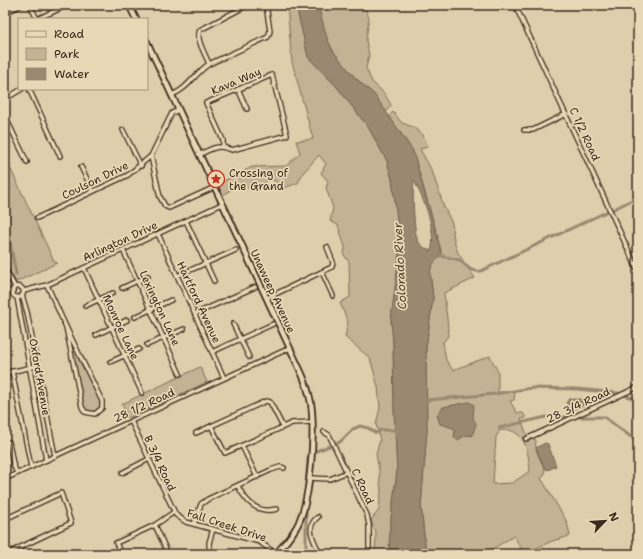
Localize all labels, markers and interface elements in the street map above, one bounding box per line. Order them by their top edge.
legend [18,18,148,90]
text: Road [54,26,85,42]
text: Park [54,46,80,62]
street label: Kava Way [209,64,263,99]
text: Water [54,66,90,82]
street label: C 1/2 Road [566,105,604,163]
street label: Coulson Drive [59,158,131,203]
place label: Crossing of the Grand [229,166,289,194]
place icon: Crossing of the Grand [206,169,226,189]
street label: Arlington Drive [80,218,160,265]
water label: Colorado River [390,222,410,310]
street label: Unaweep Avenue [247,247,299,336]
street label: Hartford Avenue [173,259,224,346]
street label: Lexington Lane [136,268,184,348]
street label: Monroe Lane [99,292,142,362]
street label: Oxford Avenue [25,337,54,417]
street label: 28 3/4 Road [544,384,613,427]
street label: 28 1/2 Road [111,385,177,426]
street label: B 3/4 Road [140,433,179,494]
street label: C Road [348,466,377,507]
north arrow [585,501,625,541]
street label: Fall Creek Drive [185,506,269,545]
text: N [605,510,622,524]

